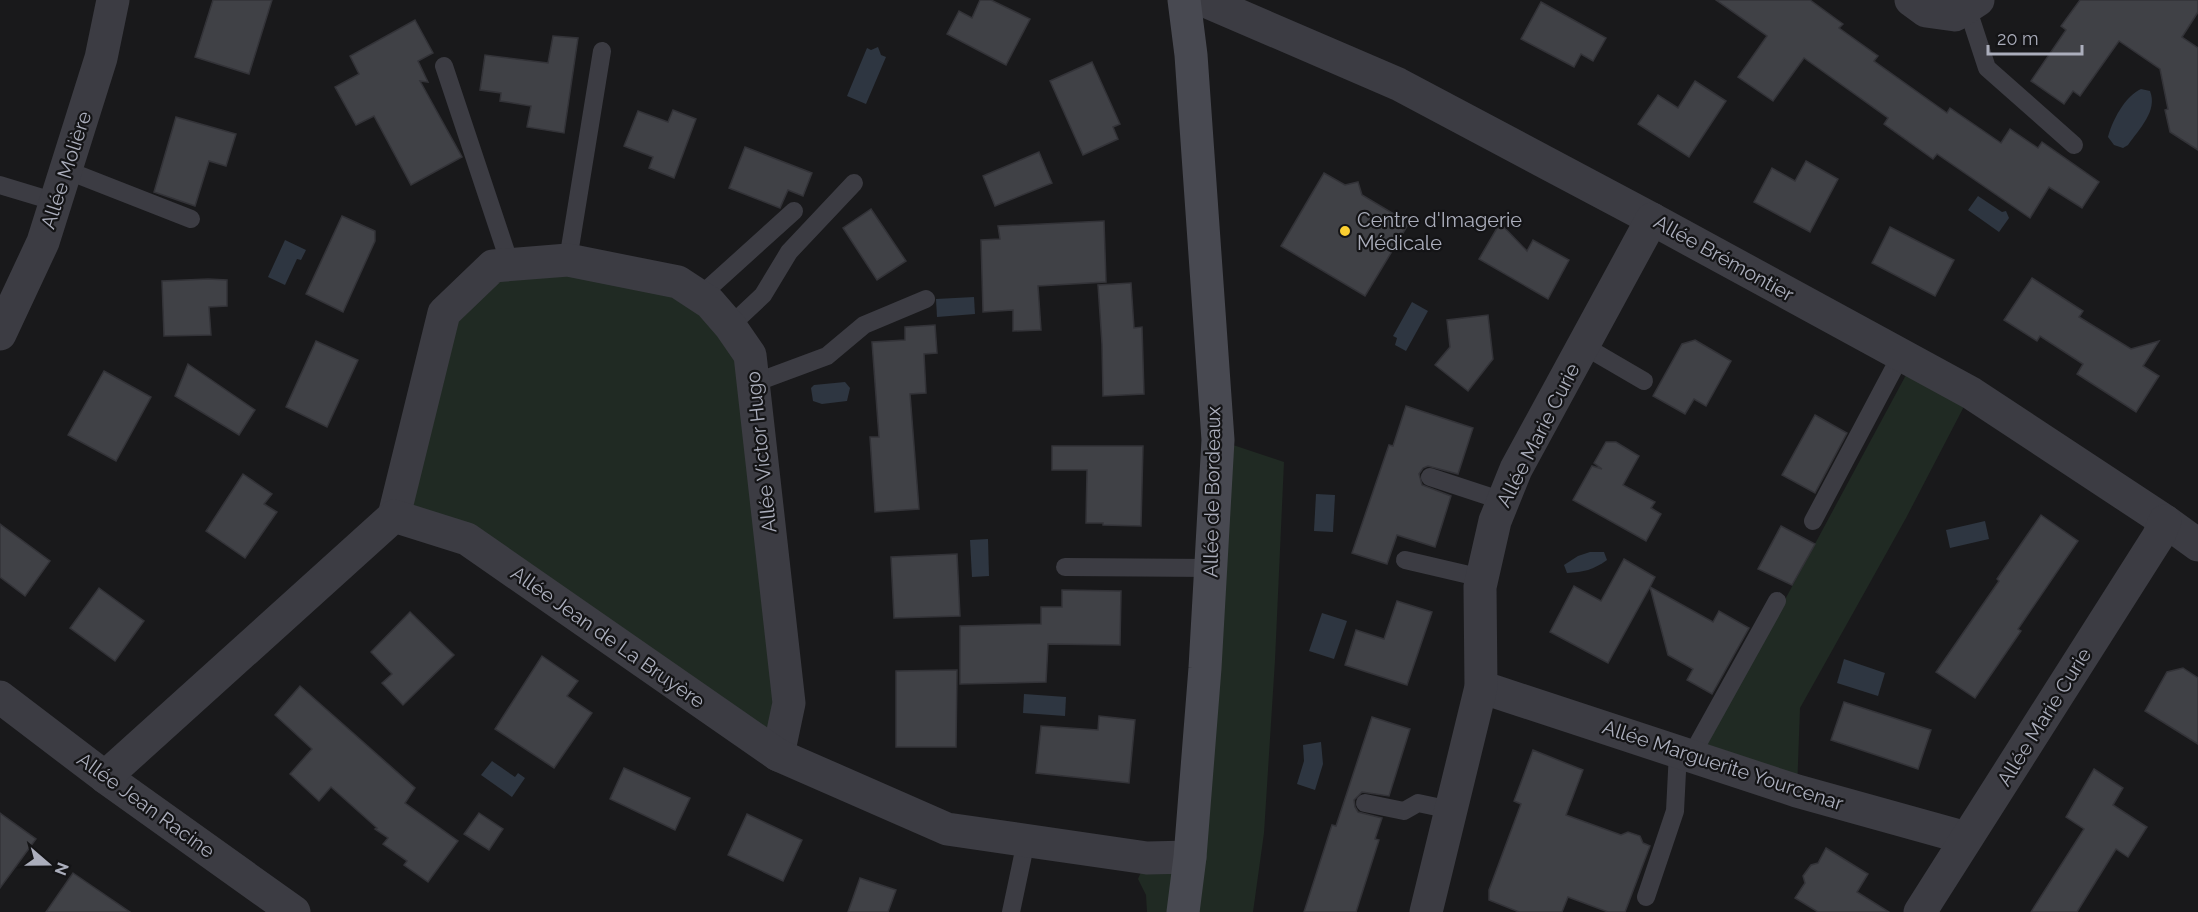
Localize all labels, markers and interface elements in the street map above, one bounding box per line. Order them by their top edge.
scale bar [1988,18,2082,56]
text: 20 m [1997,28,2039,49]
street label: Allée Molière [36,108,96,232]
place label: Centre d'Imagerie Médicale [1357,208,1522,255]
street label: Allée Brémontier [1650,210,1798,306]
marker: Centre d'Imagerie Médicale [1338,224,1352,238]
street label: Allée Marie Curie [1491,359,1585,511]
street label: Allée Victor Hugo [741,370,781,534]
street label: Allée de Bordeaux [1199,406,1225,578]
street label: Allée Jean de La Bruyère [506,561,710,713]
street label: Allée Marie Curie [1992,643,2096,790]
street label: Allée Marguerite Yourcenar [1599,715,1847,815]
street label: Allée Jean Racine [73,747,220,863]
north arrow [18,834,78,894]
text: N [51,860,73,878]

